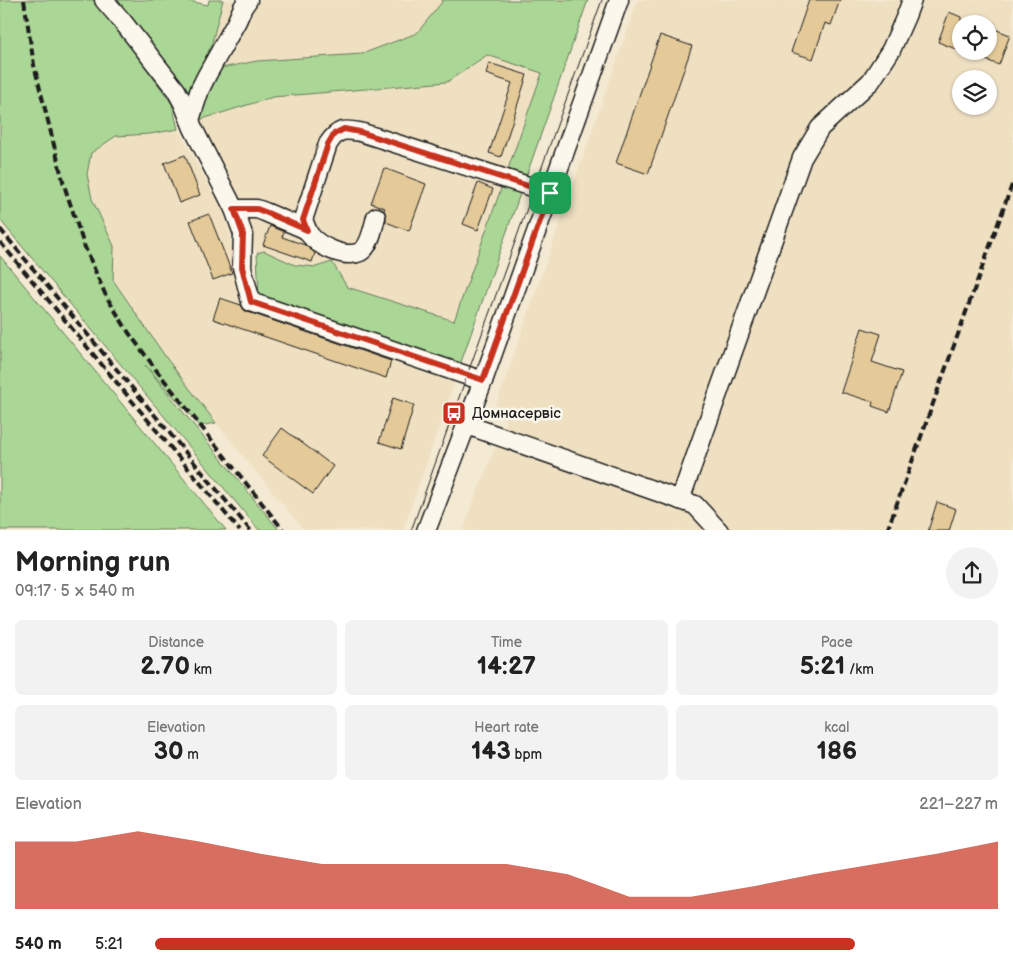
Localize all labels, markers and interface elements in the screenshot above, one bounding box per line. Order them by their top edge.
map controls [952,15,997,115]
button: locate [952,15,997,60]
button: layers [952,70,997,115]
pin [529,172,571,214]
icon: arrive [536,179,564,207]
bus stop icon: Домнасервіс [441,400,467,426]
place label: Домнасервіс [472,404,561,423]
text: Morning run [15,546,170,579]
button: share [946,547,998,599]
text: 09:17 · 5 × 540 m [15,582,135,601]
text: Distance [148,634,204,651]
text: Time [491,634,522,651]
text: Pace [821,634,853,651]
text: 2.70 [140,651,190,682]
text: 14:27 [477,651,536,682]
text: 5:21 [800,651,845,682]
text: km [190,661,212,678]
text: /km [845,661,874,678]
text: Elevation [147,719,205,736]
text: Heart rate [474,719,539,736]
text: kcal [824,719,849,736]
text: 30 [153,736,184,767]
text: 143 [471,736,511,767]
text: 186 [816,736,857,767]
text: m [184,746,199,763]
text: bpm [511,746,542,763]
text: Elevation [15,795,82,814]
text: 221–227 m [919,795,998,814]
text: 540 m [15,935,62,954]
text: 5:21 [95,935,123,954]

